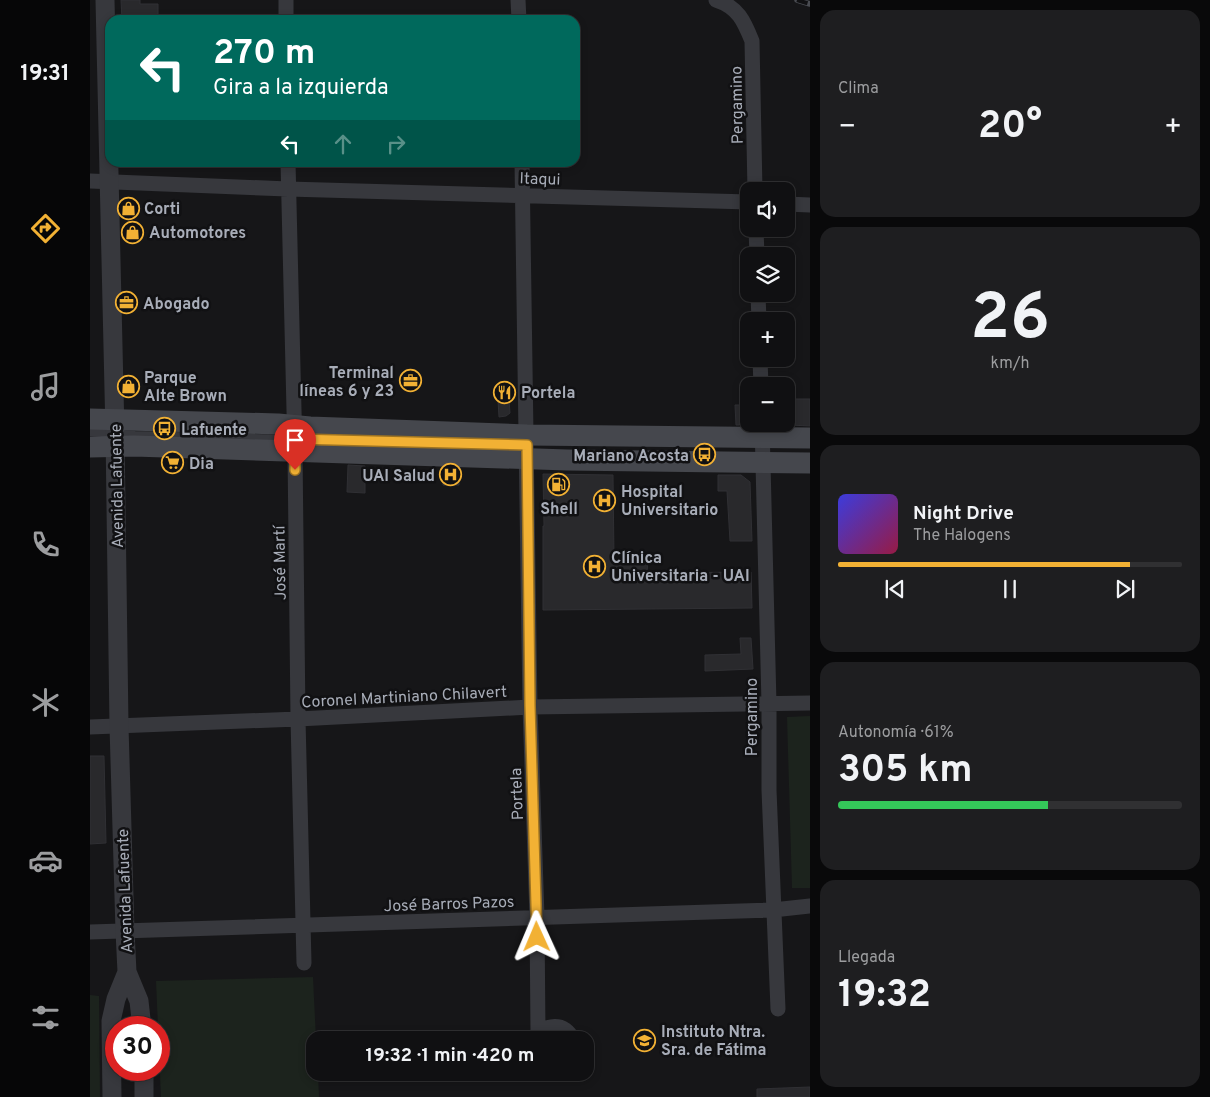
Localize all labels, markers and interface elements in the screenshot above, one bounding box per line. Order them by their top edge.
text: 270 m [213,32,315,76]
icon: left [130,35,195,100]
text: 19:31 [20,61,70,88]
street label: Pergamino [727,66,749,144]
text: Gira a la izquierda [213,75,389,102]
text: Clima [838,79,879,99]
text: 20° [978,103,1042,152]
text: − [838,110,856,146]
text: + [1164,110,1182,146]
icon: left [276,130,304,158]
icon: ahead [329,130,357,158]
icon: right [382,130,410,158]
street label: Itaqui [519,169,561,191]
map controls [740,182,795,432]
button: sound [740,182,795,237]
shop icon: Corti [116,196,140,220]
place label: Corti [144,200,180,220]
icon: directions [28,211,63,246]
shop icon: Automotores [121,220,145,244]
place label: Automotores [149,224,246,244]
button: layers [740,247,795,302]
text: 26 [970,280,1050,362]
office icon: Abogado [115,291,139,315]
place label: Abogado [143,295,210,315]
button: + [740,312,795,367]
text: km/h [991,354,1029,374]
place label: Terminal líneas 6 y 23 [299,364,394,402]
icon: music [28,369,63,404]
place label: Parque Alte Brown [144,369,227,407]
office icon: Terminal líneas 6 y 23 [398,369,422,393]
shop icon: Parque Alte Brown [116,374,140,398]
button: − [740,377,795,432]
restaurant icon: Portela [493,380,517,404]
place label: Portela [521,384,575,404]
bus stop icon: Lafuente [153,417,177,441]
pin [274,419,316,470]
place label: Lafuente [181,421,247,441]
street label: Avenida Lafuente [107,424,129,548]
icon: arrive [281,426,309,454]
bus stop icon: Mariano Acosta [693,443,717,467]
place label: Mariano Acosta [573,447,689,467]
supermarket icon: Dia [161,451,185,475]
place label: Dia [189,455,214,475]
hospital icon: UAI Salud [439,463,463,487]
place label: UAI Salud [362,467,435,487]
fuel station icon: Shell [547,472,571,496]
place label: Hospital Universitario [621,483,718,521]
hospital icon: Hospital Universitario [593,488,617,512]
place label: Shell [540,500,578,520]
text: Night Drive [913,502,1014,526]
street label: José Martí [270,523,292,601]
text: The Halogens [913,526,1011,546]
icon: phone [28,527,63,562]
place label: Clínica Universitaria - UAI [611,549,750,587]
hospital icon: Clínica Universitaria - UAI [583,554,607,578]
icon: previous [881,575,909,603]
icon: pause [996,575,1024,603]
icon: next [1111,575,1139,603]
street label: Pergamino [743,678,763,756]
street label: Coronel Martiniano Chilavert [301,683,508,713]
icon: climate [28,685,63,720]
text: Autonomía · 61% [838,723,954,743]
text: 305 km [838,747,973,796]
street label: Portela [507,767,529,821]
street label: Avenida Lafuente [114,828,138,953]
icon: car [28,843,63,878]
street label: José Barros Pazos [383,893,515,917]
position arrow [510,910,562,962]
text: Llegada [838,948,895,968]
text: 19:32 [838,972,931,1021]
icon: filters [28,1000,63,1035]
speed limit sign: 30 [105,1016,170,1081]
place label: Instituto Ntra. Sra. de Fátima [661,1023,767,1061]
school or university icon: Instituto Ntra. Sra. de Fátima [633,1028,657,1052]
text: 19:32 · 1 min · 420 m [366,1044,534,1068]

